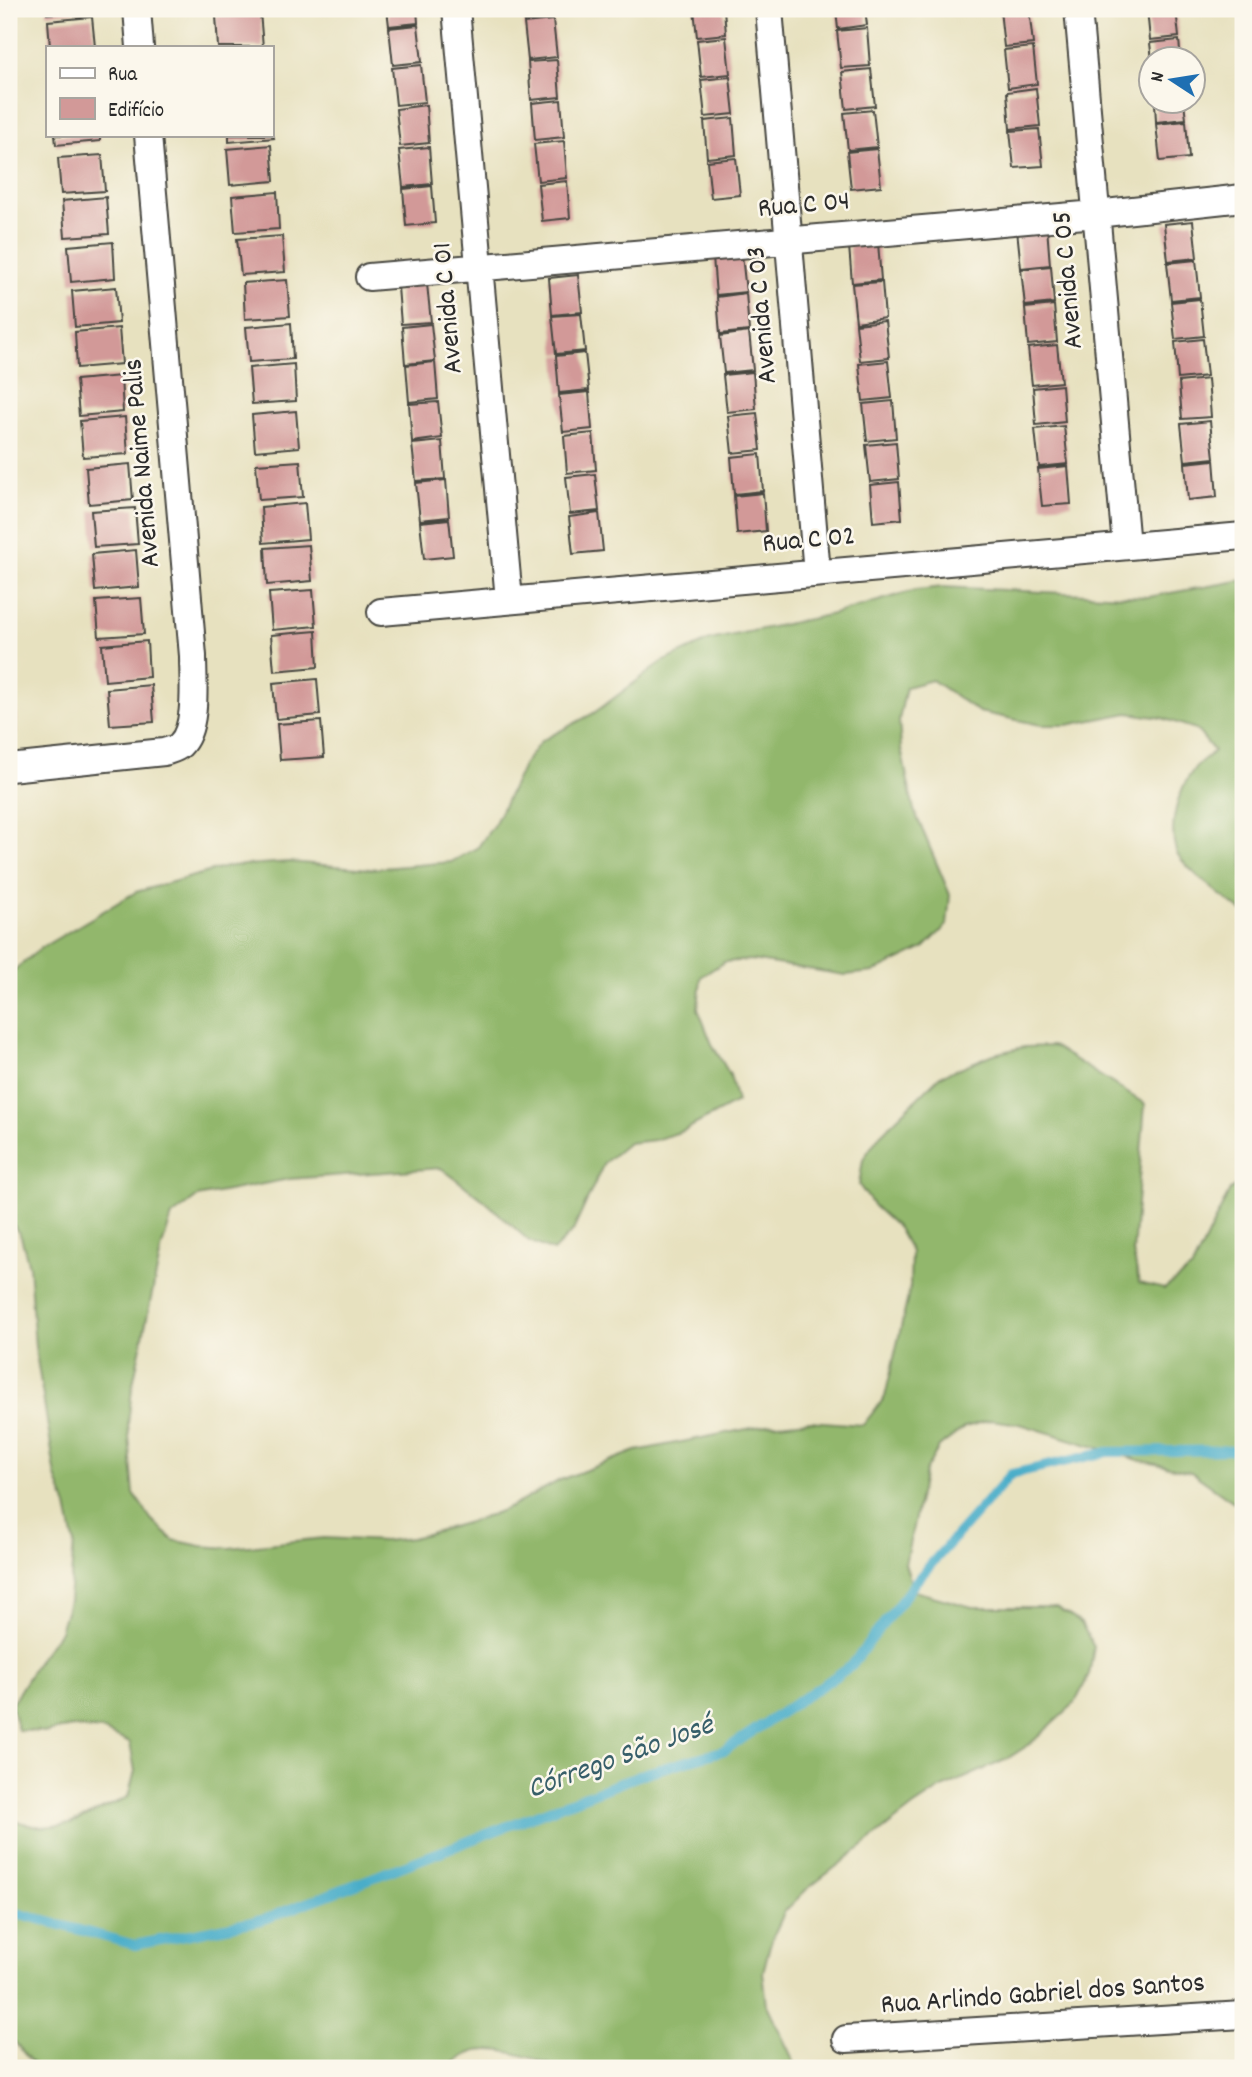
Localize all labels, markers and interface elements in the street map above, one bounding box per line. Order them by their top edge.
legend [46,46,273,136]
north arrow [1136,46,1206,116]
text: Rua [108,61,138,91]
text: N [1145,70,1173,85]
text: Edifício [108,97,164,127]
street label: Rua C 04 [756,183,852,231]
street label: Avenida C 05 [1044,209,1096,351]
street label: Avenida C 01 [424,241,476,375]
street label: Avenida C 03 [738,245,790,385]
street label: Avenida Naime Palis [115,357,173,569]
street label: Rua C 02 [761,518,857,566]
water label: Córrego São José [522,1704,723,1813]
street label: Rua Arlindo Gabriel dos Santos [880,1965,1206,2027]

